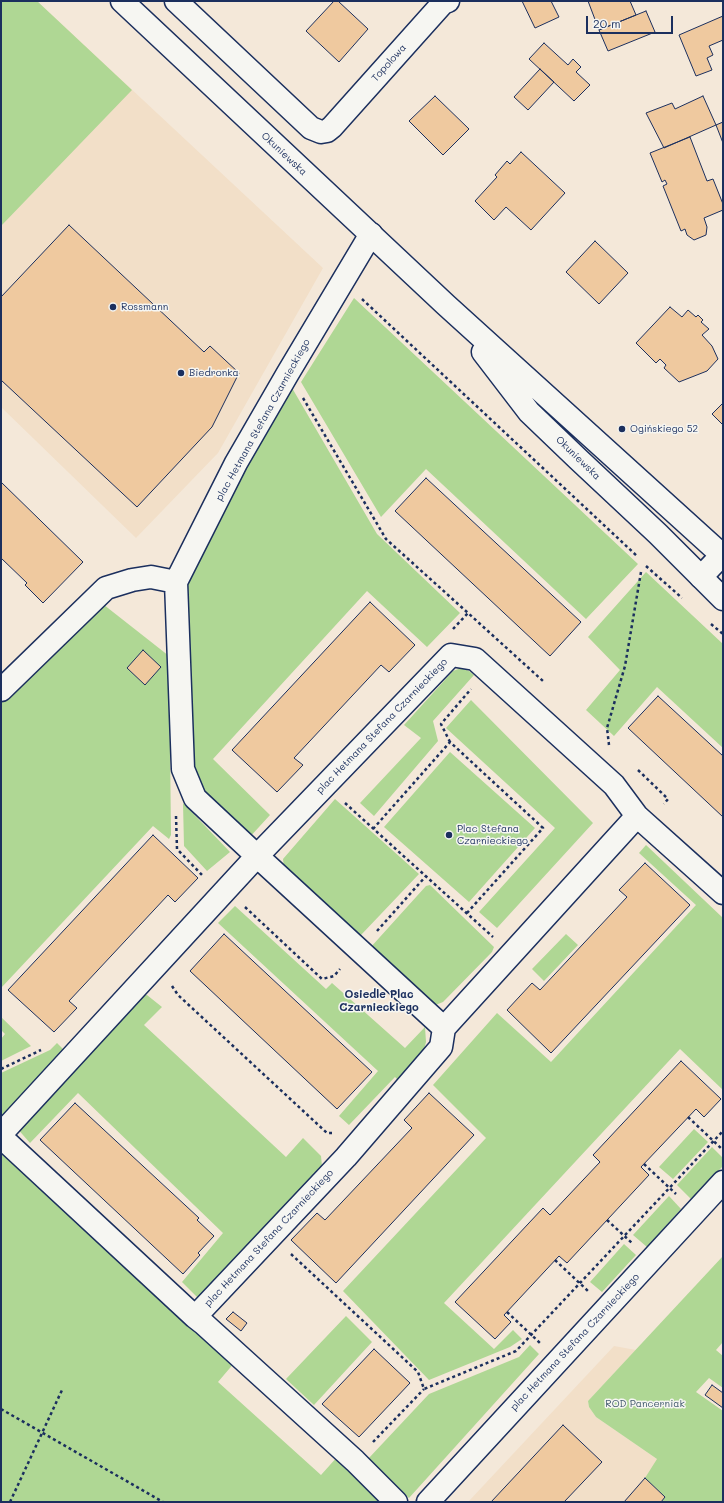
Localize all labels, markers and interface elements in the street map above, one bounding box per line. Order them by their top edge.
scale bar [588,8,675,34]
text: 20 m [593,15,621,31]
street label: Topolowa [369,42,409,84]
street label: Okuniewska [259,130,309,178]
place label: Rossmann [121,301,168,313]
marker: Rossmann [108,302,118,312]
street label: plac Hetmana Stefana Czarnieckiego [213,337,313,503]
place label: Biedronka [189,367,239,379]
marker: Biedronka [176,368,186,378]
place label: Ogińskiego 52 [630,423,698,435]
marker: Ogińskiego 52 [617,424,627,434]
street label: Okuniewska [553,434,603,482]
street label: plac Hetmana Stefana Czarnieckiego [314,656,450,796]
place label: Plac Stefana Czarnieckiego [457,823,528,846]
marker: Plac Stefana Czarnieckiego [444,830,454,840]
district label: Osiedle Plac Czarnieckiego [339,988,419,1014]
street label: plac Hetmana Stefana Czarnieckiego [202,1167,336,1309]
street label: plac Hetmana Stefana Czarnieckiego [508,1271,642,1413]
park label: ROD Pancerniak [605,1398,685,1410]

